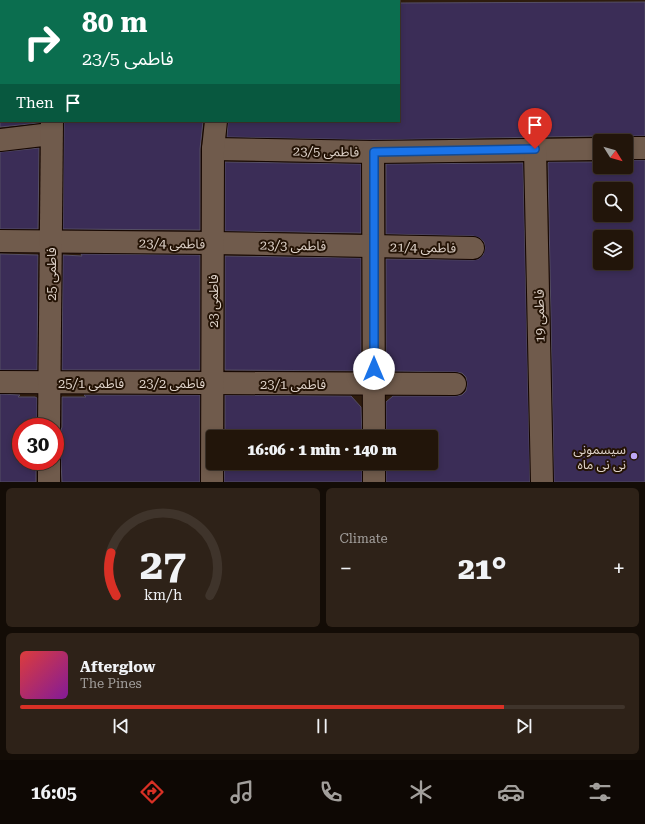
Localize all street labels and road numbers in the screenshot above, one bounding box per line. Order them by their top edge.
street label: فاطمی 23/5 [293,143,359,161]
street label: فاطمی 23/4 [139,235,205,253]
street label: فاطمی 23/3 [260,237,326,255]
street label: فاطمی 21/4 [390,239,456,257]
street label: فاطمی 25 [44,247,60,301]
street label: فاطمی 23 [206,274,222,328]
street label: فاطمی 19 [532,289,548,343]
street label: فاطمی 25/1 [58,376,124,392]
street label: فاطمی 23/2 [139,376,205,392]
street label: فاطمی 23/1 [260,377,326,393]

